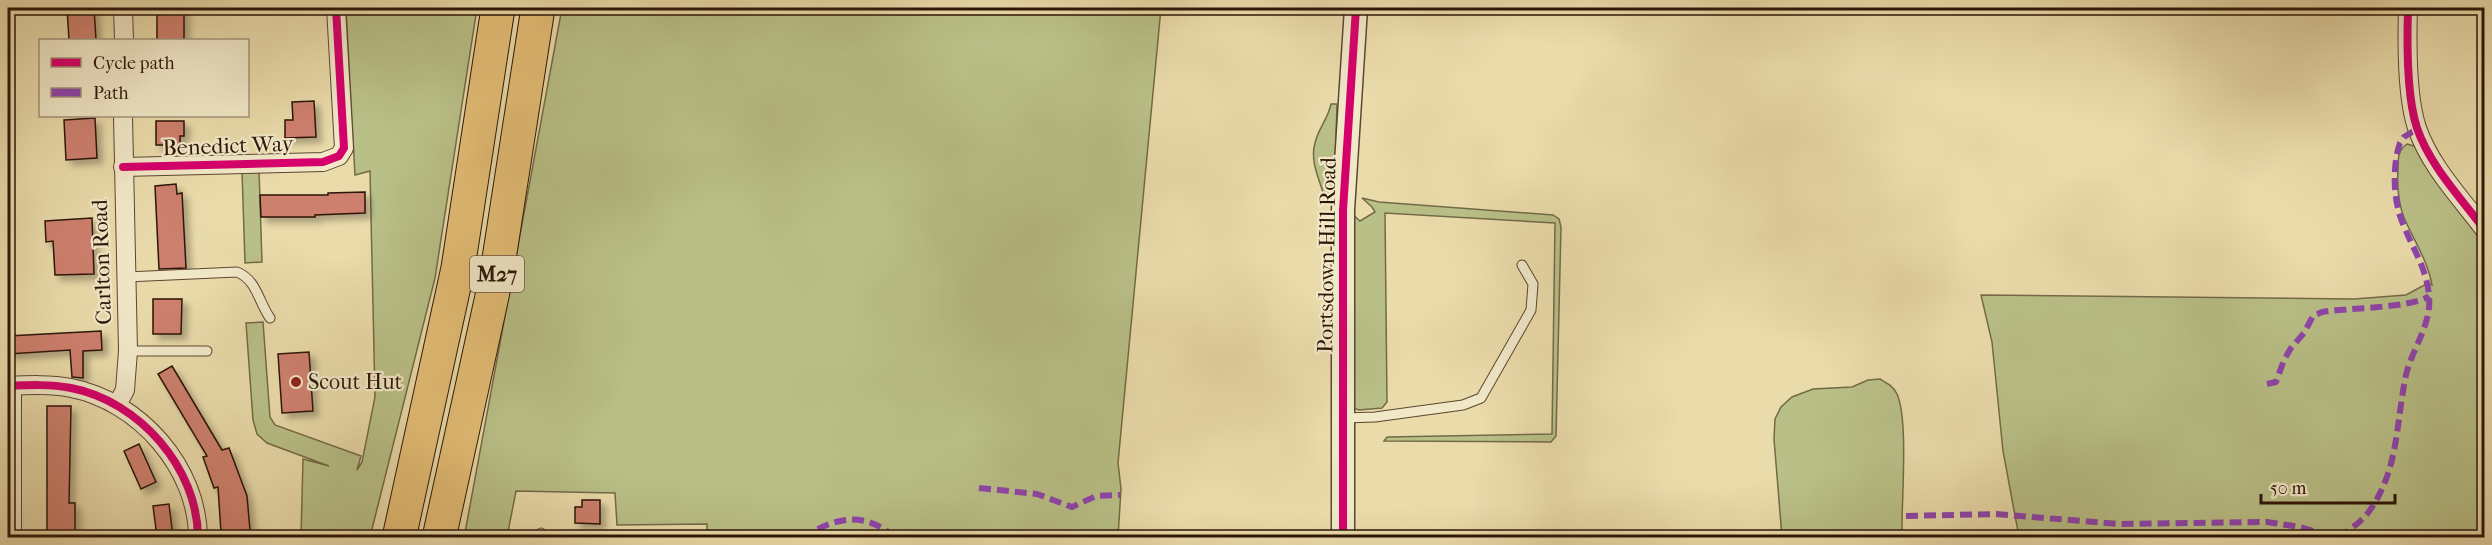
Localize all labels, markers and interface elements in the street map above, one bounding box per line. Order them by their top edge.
legend [39,39,249,117]
text: Cycle path [93,53,174,74]
text: Path [93,83,129,104]
street label: Benedict Way [162,131,295,161]
street label: Portsdown Hill Road [1312,156,1342,353]
street label: Carlton Road [87,198,117,325]
road number: M27 [470,256,524,292]
place label: Scout Hut [308,369,403,395]
marker: Scout Hut [289,375,303,389]
scale bar [2261,467,2394,505]
text: 50 m [2270,478,2307,499]

